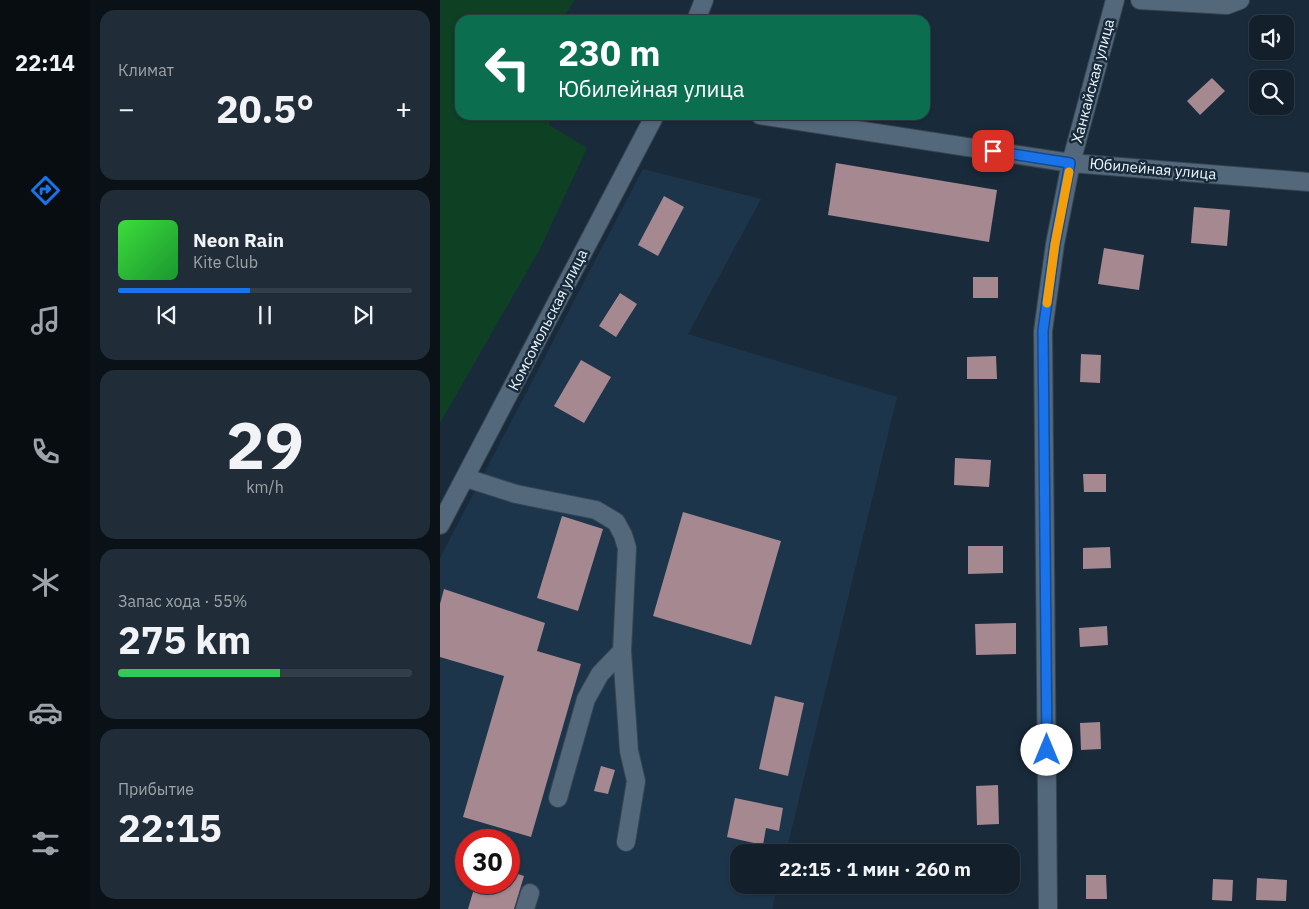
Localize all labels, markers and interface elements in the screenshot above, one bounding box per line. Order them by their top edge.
map controls [1249,15,1294,115]
button: sound [1249,15,1294,60]
street label: Ханкайская улица [1067,17,1118,145]
text: 230 m [558,30,661,76]
icon: left [475,35,540,100]
text: 22:14 [15,48,75,77]
text: Климат [118,60,174,80]
button: search [1249,70,1294,115]
text: Юбилейная улица [558,74,745,103]
text: 20.5° [216,84,314,133]
text: − [118,90,135,127]
text: + [395,90,412,127]
pin [972,130,1014,172]
icon: arrive [979,137,1007,165]
street label: Юбилейная улица [1089,153,1217,184]
icon: directions [28,173,63,208]
text: Neon Rain [193,228,284,252]
street label: Комсомольская улица [504,246,591,394]
text: Kite Club [193,252,258,272]
icon: previous [153,301,181,329]
icon: pause [251,301,279,329]
icon: next [349,301,377,329]
icon: music [28,303,63,338]
text: 29 [226,402,304,487]
icon: phone [28,434,63,469]
text: km/h [246,477,284,497]
icon: climate [28,565,63,600]
text: Запас хода · 55% [118,591,247,611]
text: 275 km [118,615,251,664]
icon: car [28,695,63,730]
position arrow [1020,723,1072,775]
text: Прибытие [118,779,194,799]
text: 22:15 [118,803,222,852]
icon: filters [28,826,63,861]
speed limit sign: 30 [455,829,520,894]
text: 22:15 · 1 мин · 260 m [779,857,971,881]

